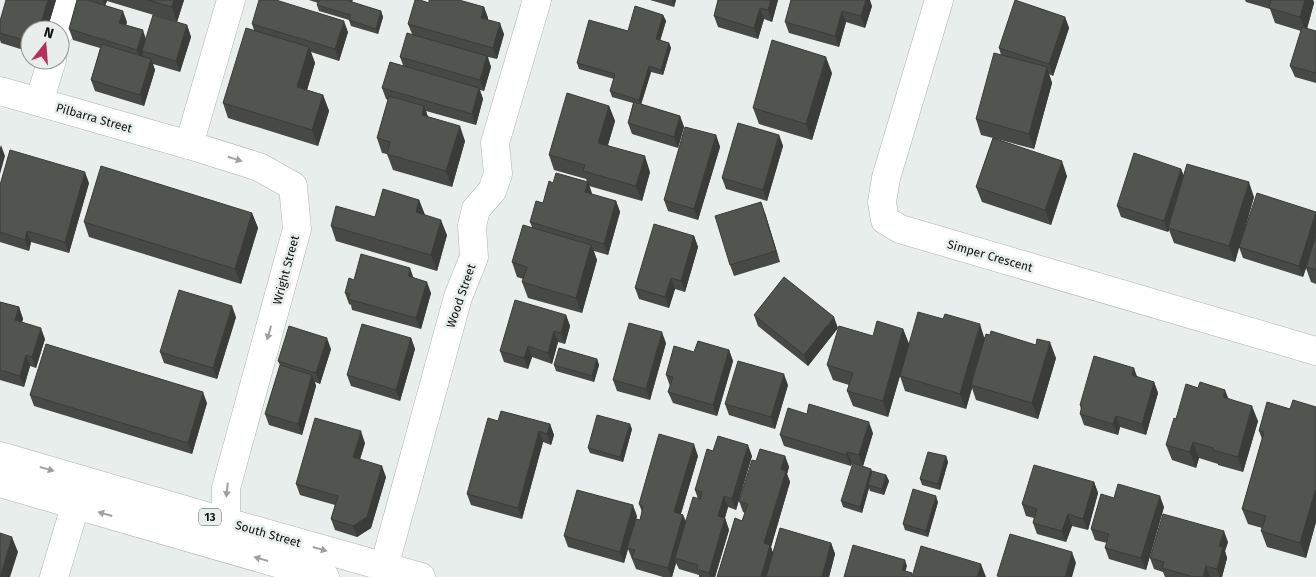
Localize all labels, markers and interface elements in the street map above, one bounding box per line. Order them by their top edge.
north arrow [20,20,70,70]
text: N [42,24,56,43]
street label: Pilbarra Street [54,100,134,136]
one-way arrow [228,156,243,164]
street label: Wright Street [270,233,302,306]
street label: Simper Crescent [946,237,1035,275]
street label: Wood Street [444,262,479,330]
one-way arrow [264,326,272,341]
one-way arrow [39,465,54,473]
one-way arrow [223,482,231,498]
road number: 13 [199,508,221,526]
one-way arrow [98,509,113,517]
street label: South Street [234,518,303,550]
one-way arrow [313,545,328,553]
one-way arrow [254,555,269,563]

